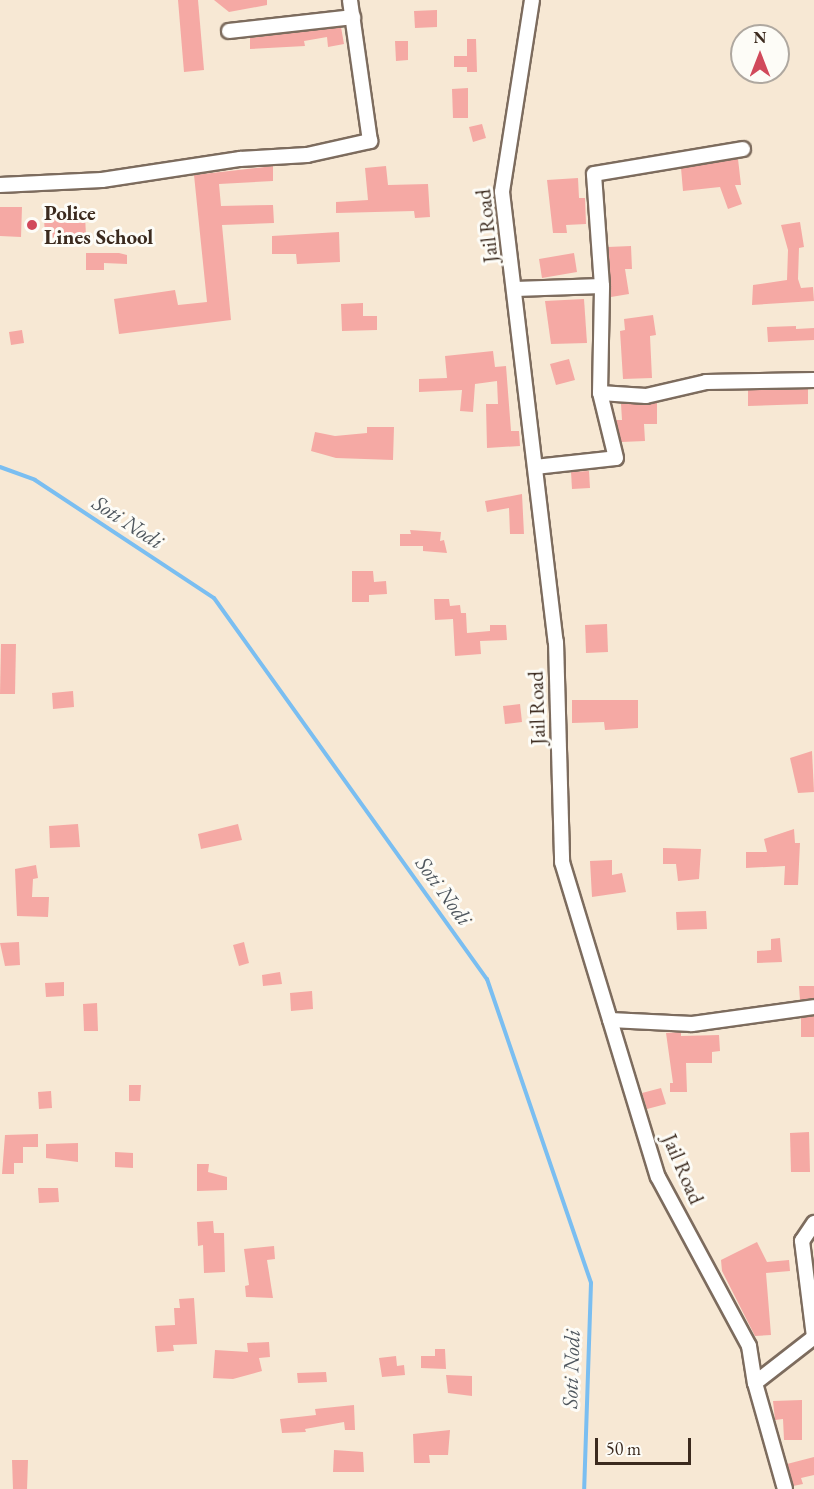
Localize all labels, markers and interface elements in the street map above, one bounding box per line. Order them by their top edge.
north arrow [730,24,790,84]
text: N [754,27,766,48]
street label: Jail Road [471,188,503,264]
place label: Police Lines School [44,200,153,250]
marker: Police Lines School [25,218,39,232]
water label: Soti Nodi [88,489,168,555]
street label: Jail Road [523,671,551,745]
water label: Soti Nodi [410,851,478,931]
street label: Jail Road [657,1130,709,1208]
water label: Soti Nodi [556,1329,586,1409]
scale bar [598,1426,694,1464]
text: 50 m [606,1437,641,1460]

